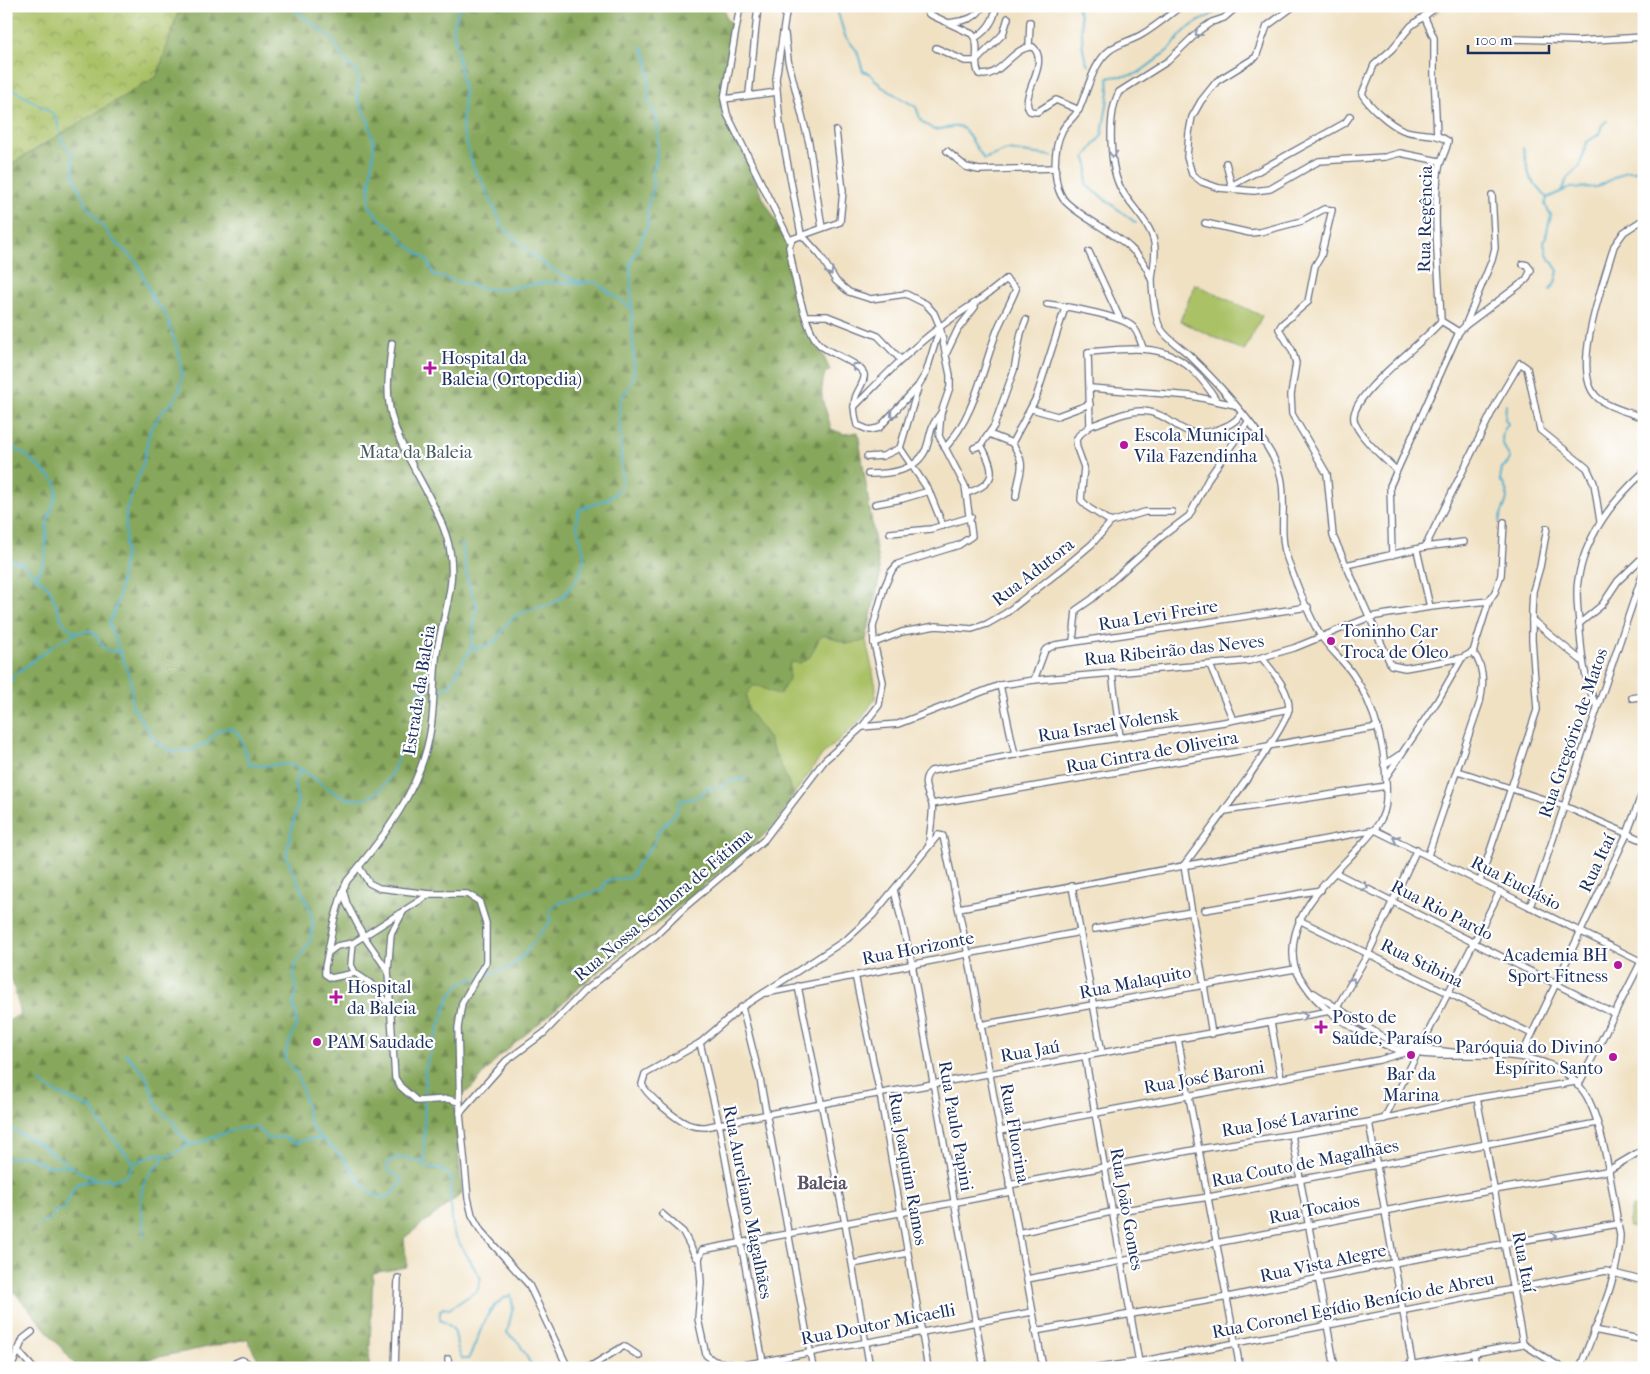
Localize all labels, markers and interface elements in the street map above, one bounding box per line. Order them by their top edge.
scale bar [1468,22,1549,54]
one-way arrow [1195,27,1204,35]
text: 100 m [1475,31,1513,49]
one-way arrow [1108,150,1118,158]
street label: Rua Regência [1414,164,1437,273]
one-way arrow [824,267,834,276]
place label: Hospital da Baleia (Ortopedia) [441,348,582,390]
marker: Hospital da Baleia (Ortopedia) [423,361,437,375]
one-way arrow [851,363,860,372]
one-way arrow [890,409,899,418]
place label: Escola Municipal Vila Fazendinha [1133,425,1264,467]
marker: Escola Municipal Vila Fazendinha [1118,439,1130,451]
park label: Mata da Baleia [360,442,473,463]
street label: Rua Adutora [988,534,1079,611]
street label: Rua Levi Freire [1097,596,1220,635]
place label: Toninho Car Troca de Óleo [1341,621,1448,663]
street label: Estrada da Baleia [399,623,440,757]
street label: Rua Ribeirão das Neves [1083,631,1265,670]
marker: Toninho Car Troca de Óleo [1325,635,1337,647]
street label: Rua Gregório de Matos [1535,645,1613,821]
street label: Rua Israel Volensk [1036,704,1181,747]
street label: Rua Cintra de Oliveira [1064,727,1241,778]
street label: Rua Nossa Senhora de Fátima [570,824,757,986]
street label: Rua Itaí [1575,830,1620,896]
one-way arrow [1392,835,1401,846]
street label: Rua Euclásio [1467,852,1564,915]
street label: Rua Rio Pardo [1387,876,1496,945]
one-way arrow [1360,881,1369,891]
street label: Rua Horizonte [860,927,976,970]
street label: Rua Stibina [1377,934,1467,993]
place label: Academia BH Sport Fitness [1502,945,1608,987]
marker: Academia BH Sport Fitness [1612,959,1624,971]
street label: Rua Malaquito [1077,961,1193,1004]
place label: Hospital da Baleia [347,977,417,1019]
one-way arrow [1346,978,1356,987]
marker: Hospital da Baleia [329,990,343,1004]
place label: Posto de Saúde, Paraíso [1332,1007,1442,1049]
one-way arrow [1300,1011,1308,1022]
marker: Posto de Saúde, Paraíso [1314,1020,1328,1034]
place label: PAM Saudade [327,1032,434,1053]
marker: PAM Saudade [311,1036,323,1048]
street label: Rua Jaú [999,1036,1061,1067]
place label: Paróquia do Divino Espírito Santo [1455,1037,1603,1079]
marker: Bar da Marina [1405,1049,1417,1061]
marker: Paróquia do Divino Espírito Santo [1607,1051,1619,1063]
street label: Rua José Baroni [1142,1056,1267,1098]
street label: Rua Paulo Papini [934,1059,977,1194]
place label: Bar da Marina [1383,1064,1440,1106]
street label: Rua Fluorina [995,1082,1034,1185]
street label: Rua Joaquim Ramos [884,1091,931,1248]
street label: Rua José Lavarine [1220,1099,1360,1142]
street label: Rua Aureliano Magalhães [718,1103,777,1301]
street label: Rua Couto de Magalhães [1210,1135,1401,1192]
street label: Rua João Gomes [1105,1146,1148,1272]
district label: Baleia [797,1172,848,1194]
street label: Rua Tocaios [1267,1190,1362,1229]
street label: Rua Itaí [1507,1230,1540,1295]
one-way arrow [1549,1231,1558,1241]
street label: Rua Vista Alegre [1258,1240,1388,1287]
street label: Rua Coronel Egídio Benício de Abreu [1210,1268,1496,1343]
street label: Rua Doutor Micaelli [799,1299,958,1350]

